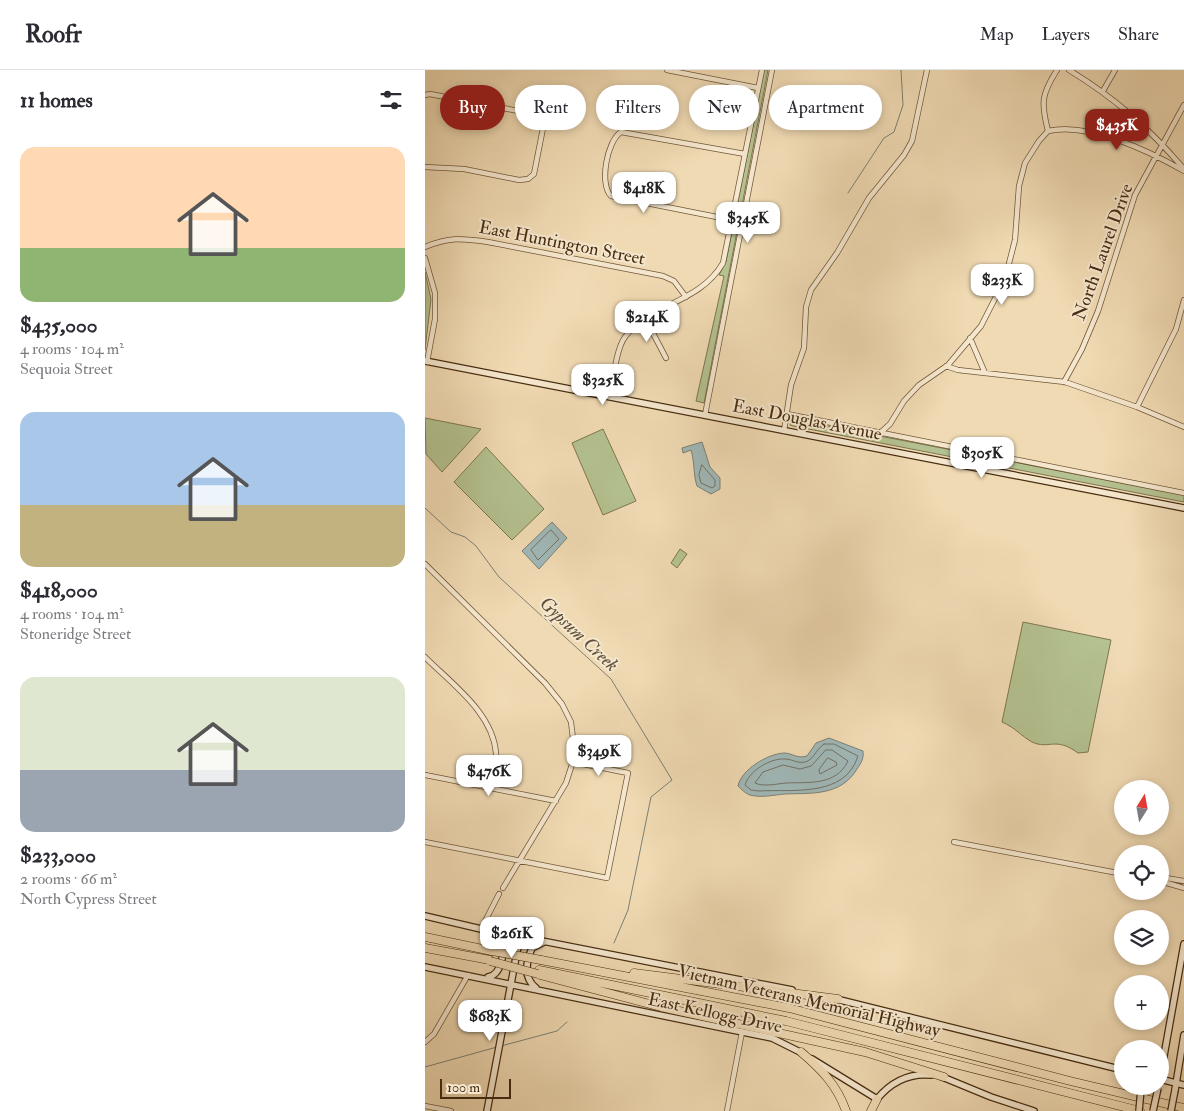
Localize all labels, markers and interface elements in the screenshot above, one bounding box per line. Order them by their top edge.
text: Roofr [25,19,82,50]
text: Map [980,23,1014,46]
text: Layers [1042,23,1090,46]
text: Share [1118,23,1159,46]
chip: Buy [440,85,505,130]
chip: Rent [515,85,586,130]
chip: Filters [596,85,679,130]
chip: New [689,85,759,130]
chip: Apartment [769,85,882,130]
icon: filters [377,86,405,114]
text: 11 homes [20,87,93,114]
pin: $435K [1082,108,1152,151]
text: $435K [1096,115,1138,135]
pin: $418K [609,172,679,214]
text: $418K [623,178,665,198]
icon: home [168,179,258,269]
street label: North Laurel Drive [1068,180,1139,323]
pin: $345K [713,202,783,244]
text: $345K [727,208,769,228]
street label: East Huntington Street [477,216,647,270]
pin: $233K [967,264,1037,306]
text: $233K [982,270,1022,290]
pin: $214K [612,300,682,343]
text: $214K [626,307,668,327]
text: $435,000 [20,312,97,339]
text: 4 rooms · 104 m² [20,339,124,359]
text: Sequoia Street [20,359,113,379]
pin: $325K [568,364,638,406]
text: $325K [582,370,624,390]
street label: East Douglas Avenue [730,394,884,446]
pin: $305K [947,436,1017,479]
text: $305K [961,443,1003,463]
icon: home [168,444,258,534]
text: $418,000 [20,577,98,604]
water label: Gypsum Creek [534,591,624,677]
text: 4 rooms · 104 m² [20,604,124,624]
text: Stoneridge Street [20,624,131,644]
icon: home [168,709,258,799]
pin: $349K [564,734,634,777]
text: $349K [577,741,621,761]
pin: $476K [454,754,524,797]
text: $476K [467,761,511,781]
north arrow [1114,780,1169,835]
map controls [1114,780,1169,1095]
text: $233,000 [20,842,96,869]
button: locate [1114,845,1169,900]
text: 2 rooms · 66 m² [20,869,117,889]
text: North Cypress Street [20,889,157,909]
button: layers [1114,910,1169,965]
pin: $261K [477,916,547,959]
text: $261K [491,923,533,943]
street label: Vietnam Veterans Memorial Highway [675,960,944,1043]
button: + [1114,975,1169,1030]
street label: East Kellogg Drive [646,988,785,1039]
pin: $683K [455,1000,525,1042]
text: $683K [469,1006,511,1026]
button: − [1114,1040,1169,1095]
scale bar [440,1076,511,1099]
text: 100 m [447,1079,480,1096]

